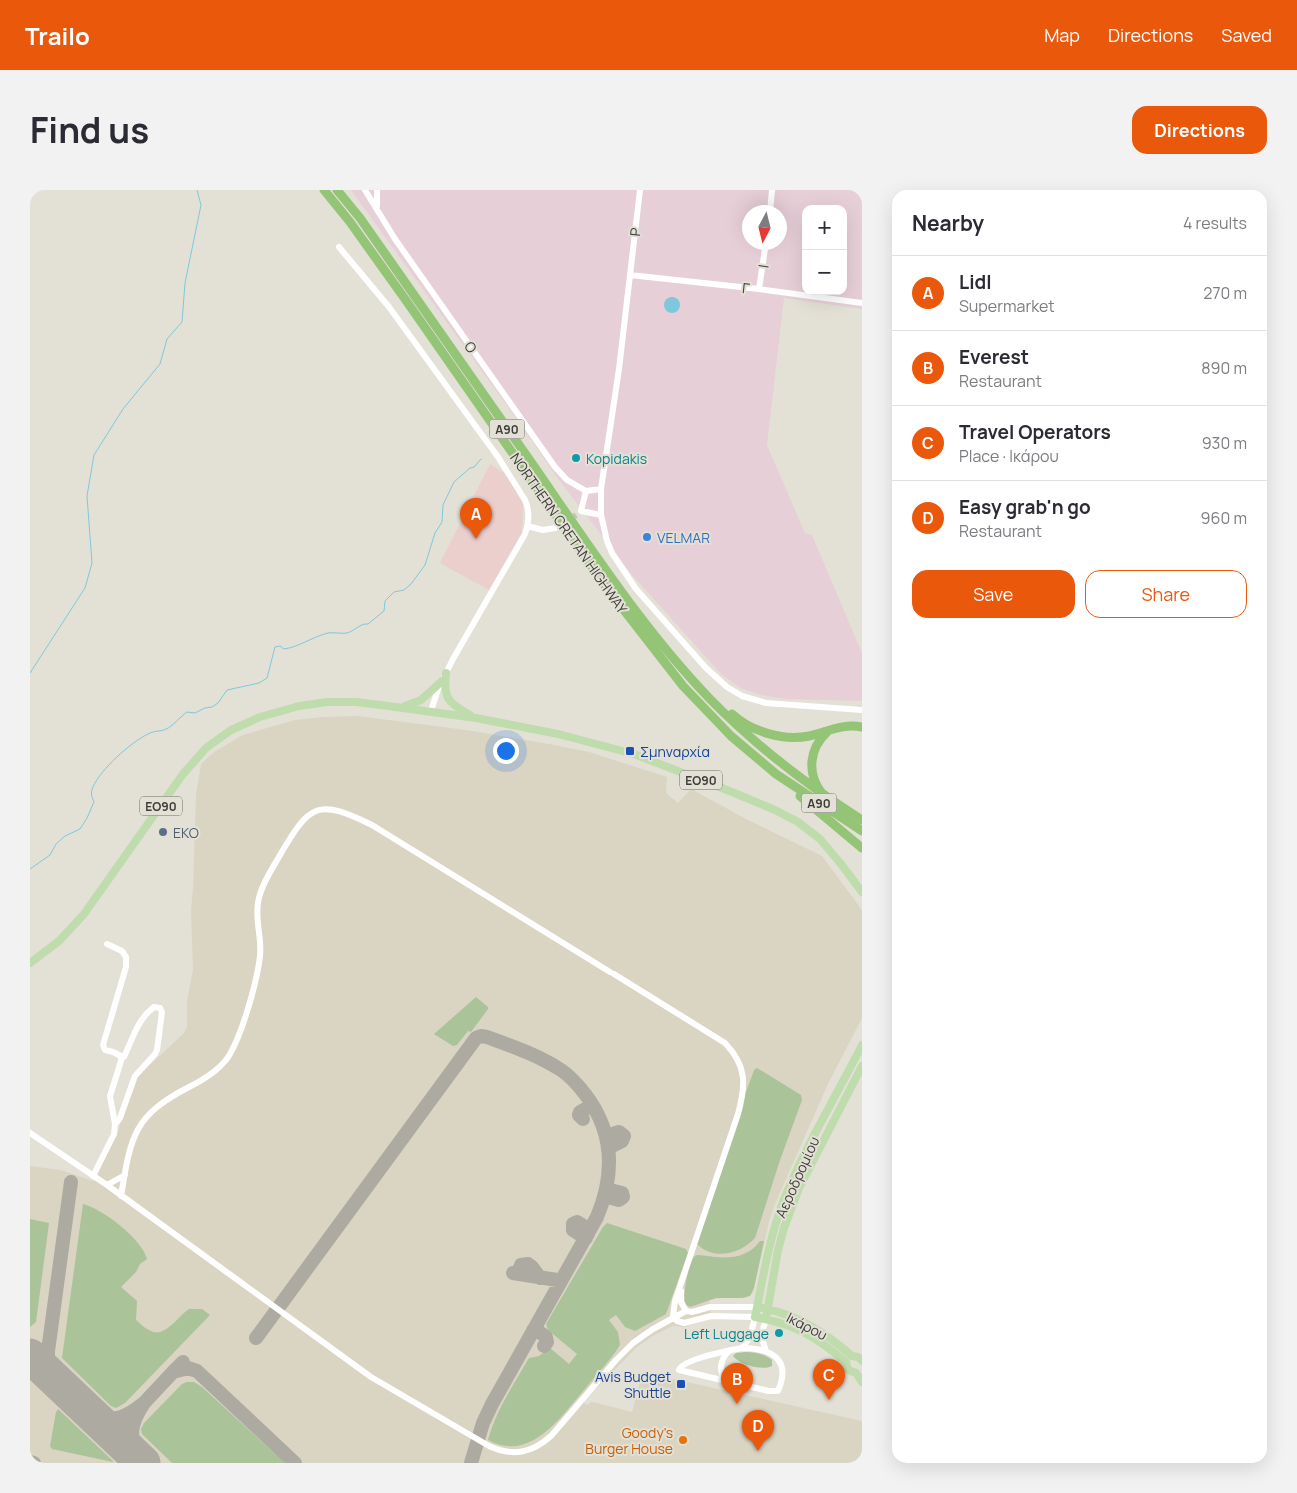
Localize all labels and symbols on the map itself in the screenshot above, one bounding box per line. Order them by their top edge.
north arrow [742,205,787,250]
street label: Ρ [625,226,645,237]
street label: Ι [753,263,773,269]
street label: Γ [741,278,751,298]
street label: Ο [460,337,482,357]
road number: Α90 [490,420,524,438]
street label: NORTHERN CRETAN HIGHWAY [506,449,632,617]
place label: Kopidakis [586,449,647,468]
marker: Kopidakis [570,452,582,464]
pin: A [460,498,492,539]
place label: VELMAR [657,528,710,547]
marker: VELMAR [641,531,653,543]
your location [493,738,519,764]
place label: Σμηναρχία [640,742,710,761]
marker: Σμηναρχία [624,745,636,757]
road number: ΕΟ90 [680,770,722,790]
road number: Α90 [802,794,836,812]
road number: ΕΟ90 [140,796,182,816]
place label: EKO [173,823,199,842]
marker: EKO [157,826,169,838]
street label: Αεροδρομίου [771,1133,823,1221]
street label: Ικάρου [783,1308,831,1344]
place label: Left Luggage [684,1324,769,1343]
marker: Left Luggage [773,1327,785,1339]
pin: C [813,1359,845,1400]
pin: B [721,1363,753,1404]
place label: Avis Budget Shuttle [595,1367,671,1402]
marker: Avis Budget Shuttle [675,1378,687,1390]
pin: D [742,1410,774,1451]
place label: Goody's Burger House [585,1423,673,1458]
marker: Goody's Burger House [677,1434,689,1446]

